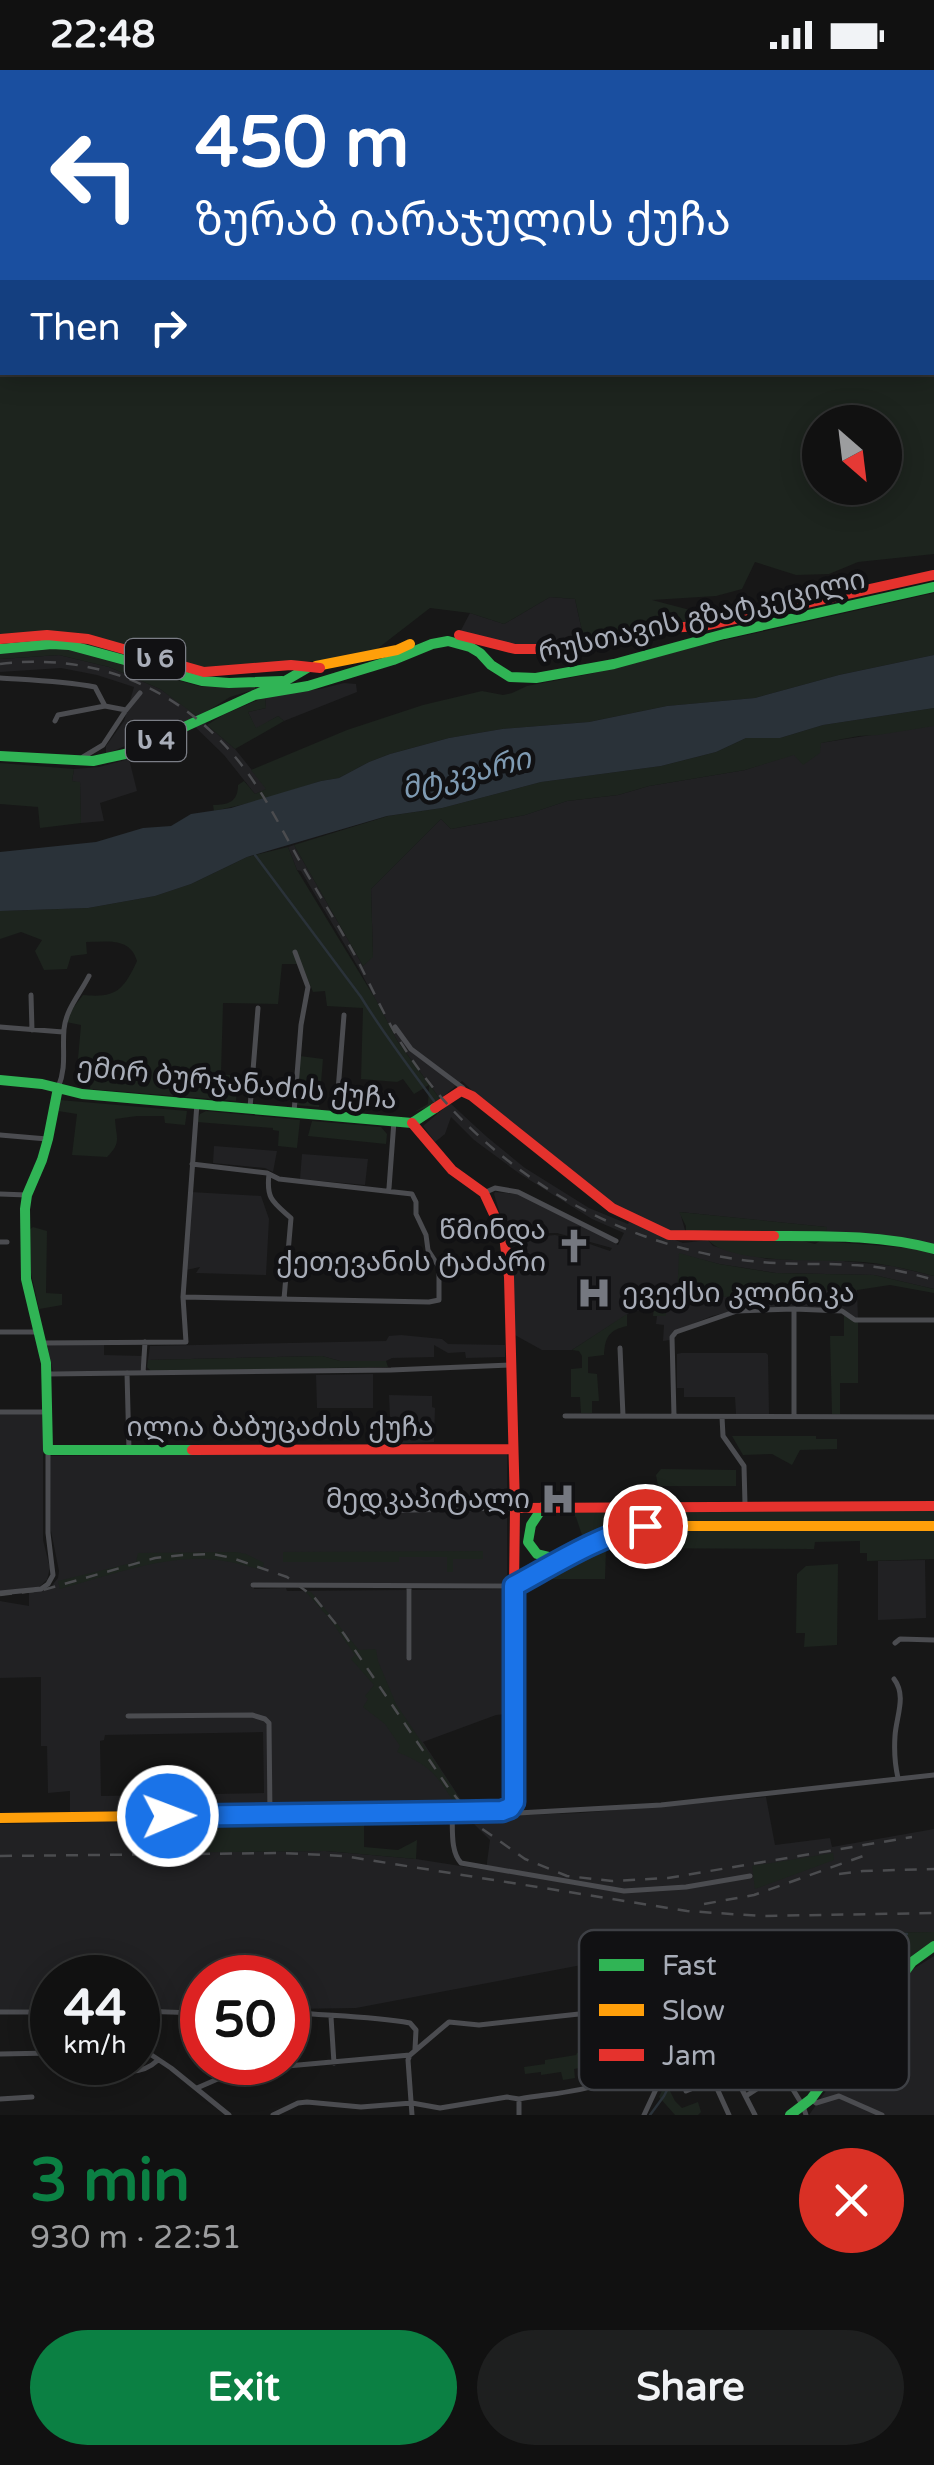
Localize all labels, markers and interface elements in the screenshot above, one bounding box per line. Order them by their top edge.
text: 22:48 [50,12,155,58]
text: 450 m [195,102,409,186]
icon: left [30,110,160,240]
text: ზურაბ იარაჯულის ქუჩა [195,194,731,248]
icon: right [141,300,196,355]
text: Then [30,305,121,351]
north arrow [802,405,902,505]
map controls [802,405,902,505]
street label: რუსთავის გზატკეცილი [535,562,869,670]
road number: ს 6 [125,639,185,679]
road number: ს 4 [126,721,186,761]
water label: მტკვარი [397,740,536,808]
street label: ემირ ბურჯანაძის ქუჩა [76,1049,398,1117]
place label: წმინდა ქეთევანის ტაძარი [276,1213,546,1279]
church icon: წმინდა ქეთევანის ტაძარი [555,1227,593,1265]
hospital icon: ევექსი კლინიკა [575,1274,613,1312]
place label: ევექსი კლინიკა [622,1276,855,1310]
street label: ილია ბაბუცაძის ქუჩა [126,1410,434,1444]
hospital icon: მედკაპიტალი [539,1480,577,1518]
place label: მედკაპიტალი [326,1482,530,1516]
pin [603,1484,688,1569]
icon: arrive [618,1499,673,1554]
position arrow [116,1764,220,1868]
legend [579,1930,909,2090]
text: Fast [662,1949,717,1983]
speed limit sign: 50 [180,1955,310,2085]
text: 44 [64,1978,126,2038]
text: Slow [662,1994,725,2028]
text: km/h [64,2030,126,2060]
text: Jam [662,2039,717,2073]
text: 3 min [30,2145,190,2217]
button: close [799,2148,904,2253]
text: 930 m · 22:51 [30,2219,242,2257]
button: Exit [30,2330,457,2445]
button: Share [477,2330,904,2445]

